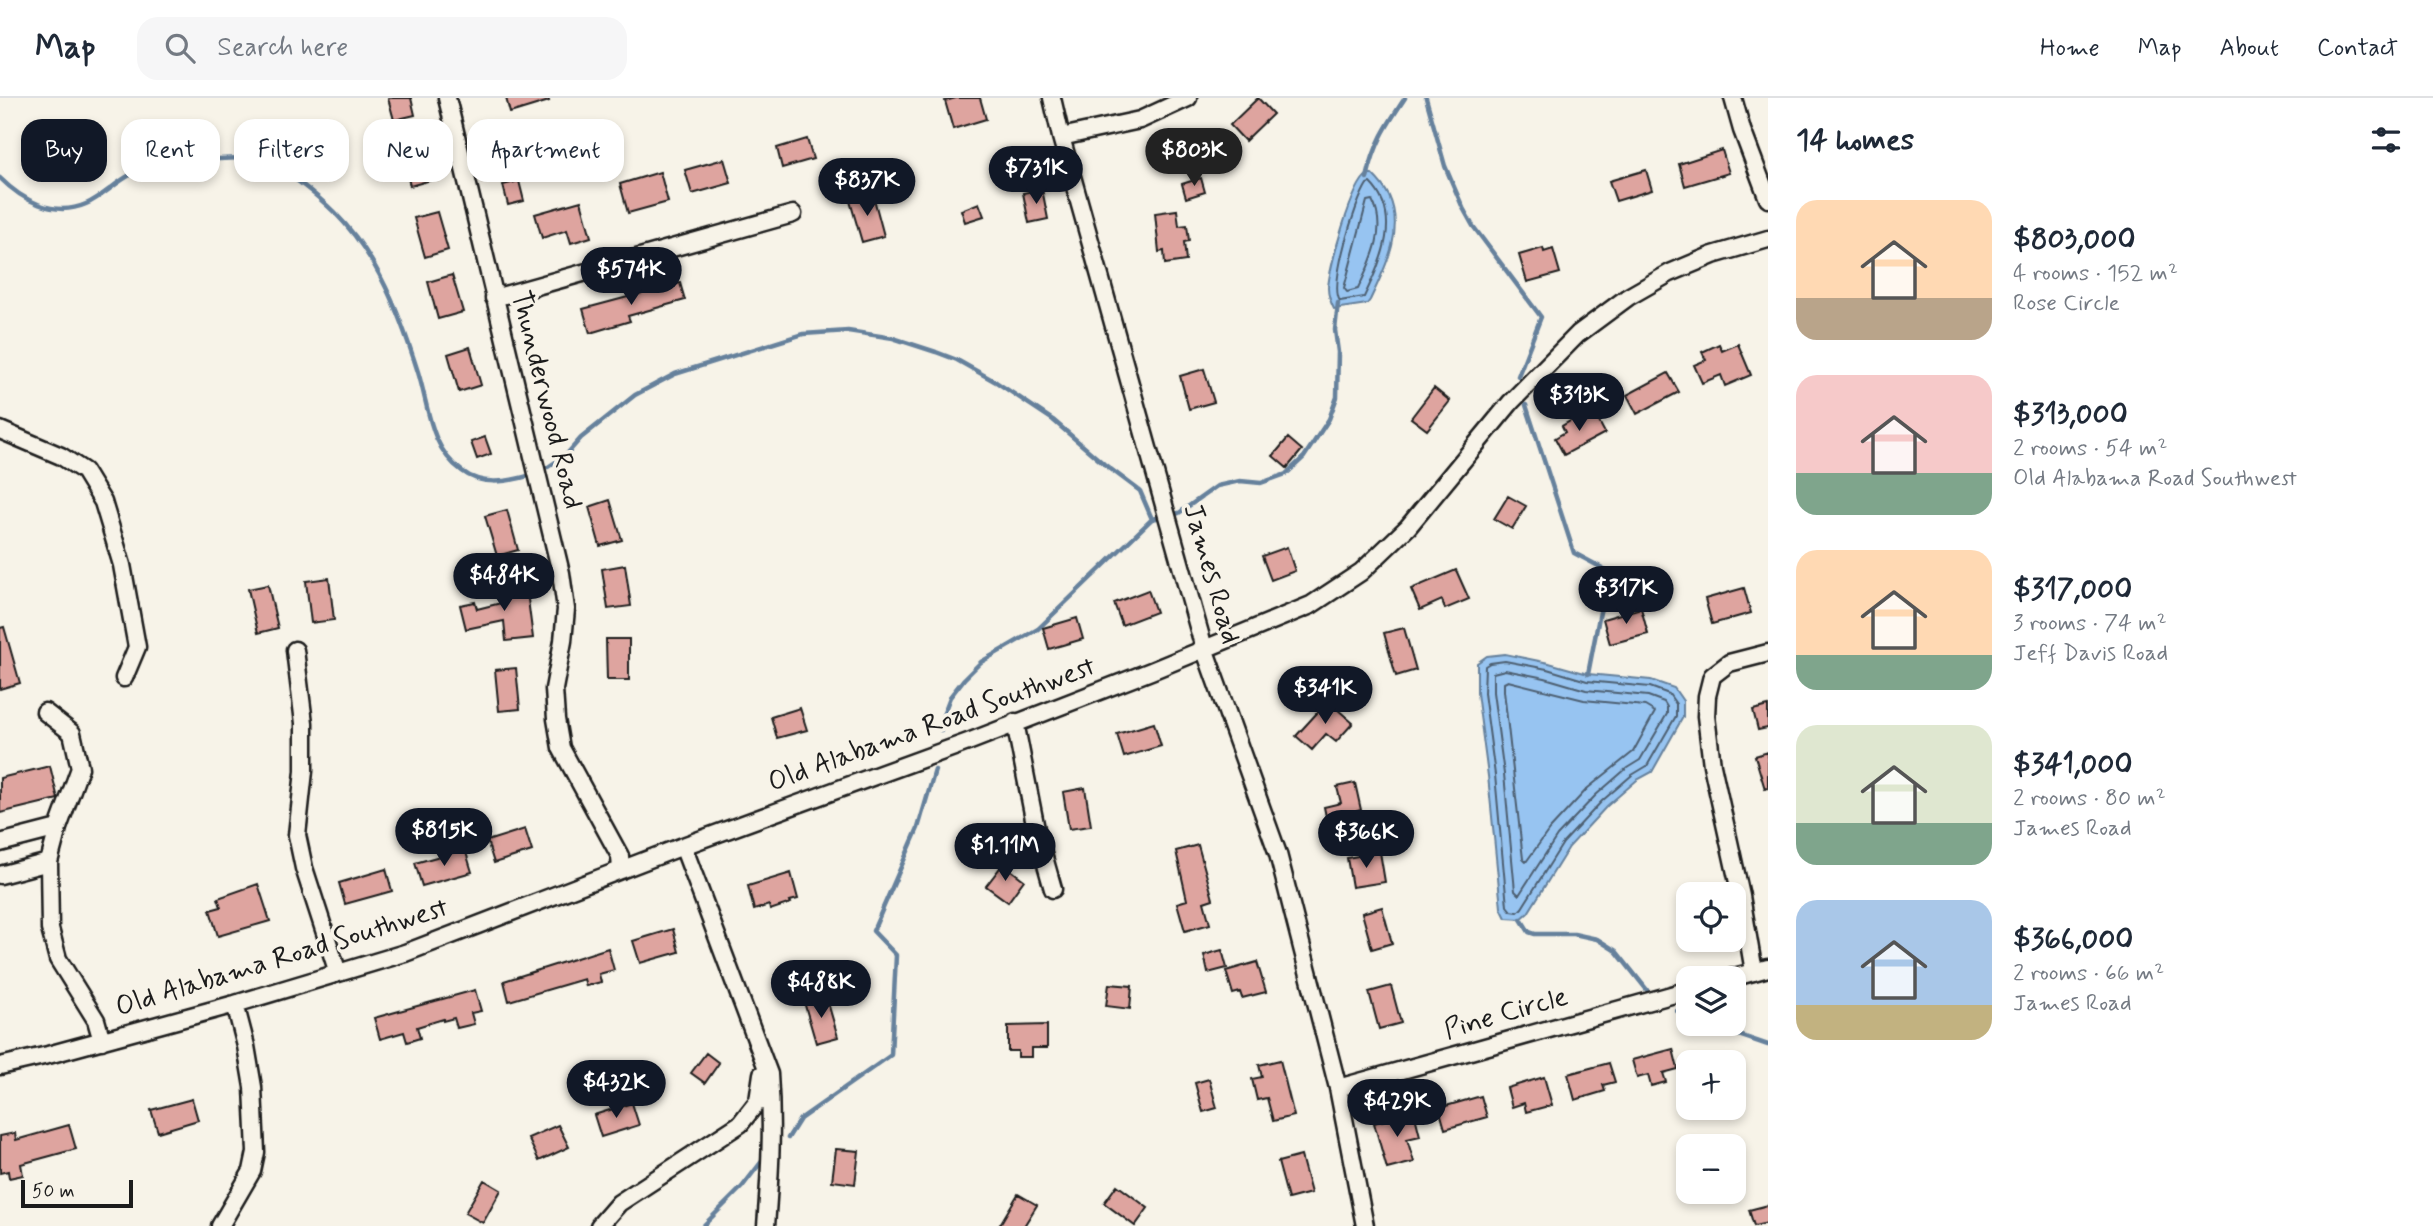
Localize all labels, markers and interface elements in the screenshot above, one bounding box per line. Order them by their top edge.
search box [137,17,627,80]
text: Map [35,26,95,70]
icon: search [161,29,199,67]
text: Search here [217,31,348,65]
text: Home [2040,33,2100,64]
text: Map [2138,33,2182,64]
text: About [2220,33,2279,64]
text: Contact [2317,33,2398,64]
chip: Buy [21,119,107,182]
chip: Rent [121,119,220,182]
chip: Filters [234,119,349,182]
chip: New [363,119,453,182]
chip: Apartment [467,119,624,182]
text: 14 homes [1796,121,1914,160]
icon: filters [2367,121,2405,159]
pin: $803K [1145,129,1243,188]
text: $803K [1161,136,1227,166]
pin: $731K [987,146,1085,206]
text: $731K [1005,154,1067,184]
pin: $837K [818,158,916,218]
text: $837K [834,166,900,196]
text: $803,000 [2013,220,2135,259]
icon: home [1852,228,1936,312]
pin: $574K [582,248,680,307]
text: $574K [597,255,665,285]
text: 4 rooms · 152 m² [2013,259,2178,289]
street label: Thunderwood Road [501,287,591,513]
text: Rose Circle [2013,289,2120,319]
pin: $313K [1530,374,1628,433]
text: $313K [1549,381,1609,411]
text: $313,000 [2013,395,2128,434]
icon: home [1852,403,1936,487]
text: 2 rooms · 54 m² [2013,434,2167,464]
text: Old Alabama Road Southwest [2013,464,2297,494]
street label: James Road [1173,500,1249,648]
pin: $484K [455,554,553,613]
text: $484K [469,561,539,591]
pin: $317K [1577,566,1675,626]
text: $317,000 [2013,570,2132,609]
text: $317K [1595,574,1657,604]
icon: home [1852,578,1936,662]
text: 3 rooms · 74 m² [2013,609,2167,639]
text: Jeff Davis Road [2013,639,2168,669]
street label: Old Alabama Road Southwest [763,648,1101,802]
pin: $341K [1276,666,1374,726]
text: $341K [1293,674,1357,704]
text: $341,000 [2013,745,2133,784]
icon: home [1852,753,1936,837]
text: 2 rooms · 80 m² [2013,784,2166,814]
pin: $815K [395,808,493,868]
pin: $366K [1317,810,1415,870]
text: James Road [2013,814,2131,844]
text: $815K [411,816,477,846]
text: $366K [1334,818,1398,848]
pin: $1.11M [948,824,1062,883]
text: $1.11M [971,831,1039,861]
map controls [1676,882,1746,1204]
button: locate [1676,882,1746,952]
street label: Old Alabama Road Southwest [111,890,453,1026]
text: $366,000 [2013,920,2133,959]
icon: home [1852,928,1936,1012]
text: 2 rooms · 66 m² [2013,959,2164,989]
pin: $488K [772,960,870,1020]
button: layers [1676,966,1746,1036]
text: $488K [787,968,855,998]
street label: Pine Circle [1440,979,1572,1049]
text: James Road [2013,989,2131,1019]
button: + [1676,1050,1746,1120]
pin: $432K [567,1060,665,1120]
text: $432K [583,1068,649,1098]
pin: $429K [1348,1080,1446,1139]
text: $429K [1363,1087,1431,1117]
button: − [1676,1134,1746,1204]
scale bar [21,1177,133,1209]
text: 50 m [32,1179,75,1204]

